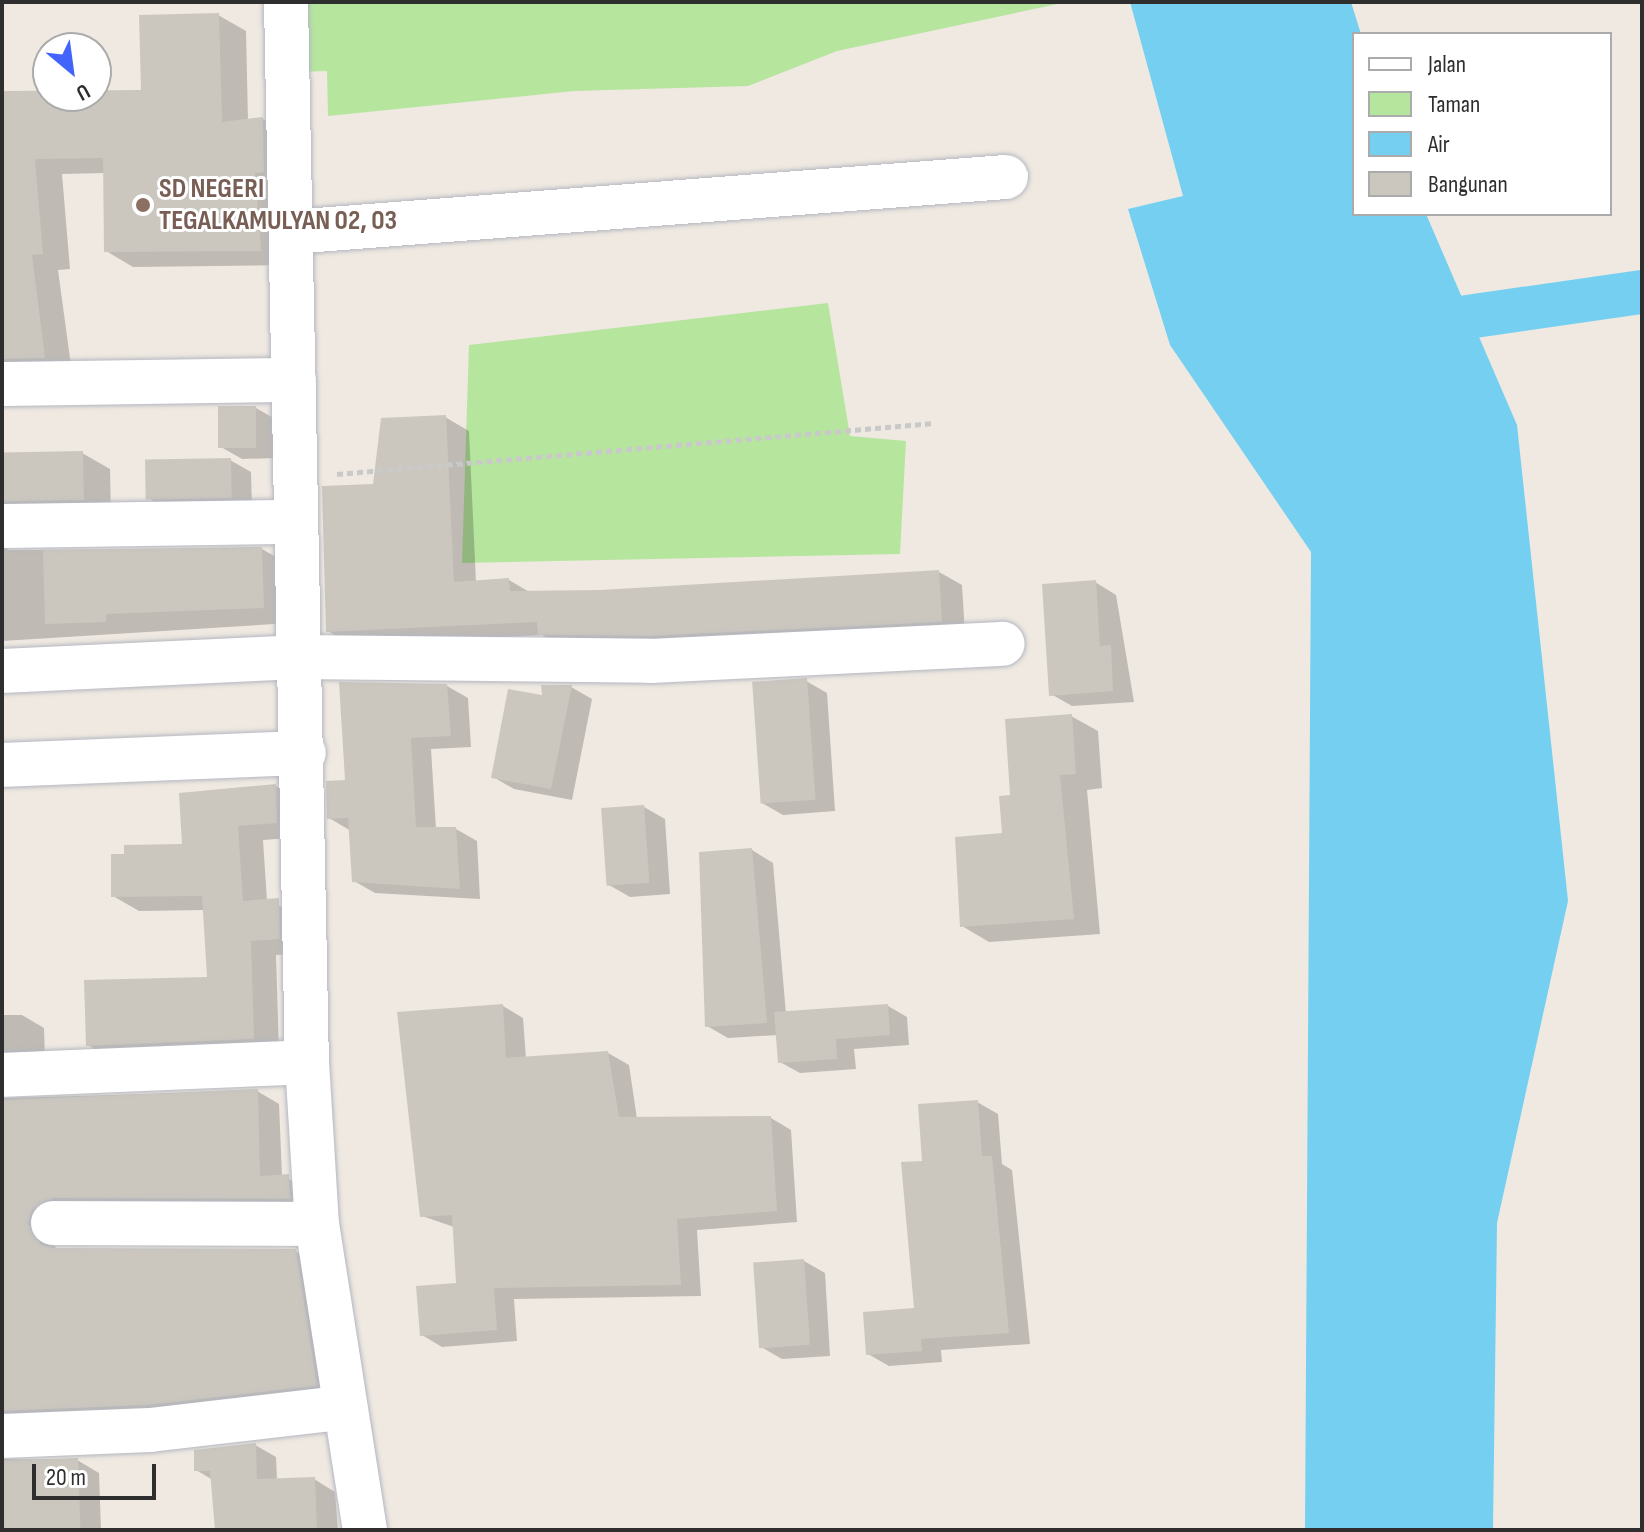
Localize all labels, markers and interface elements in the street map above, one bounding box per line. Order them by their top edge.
north arrow [32,32,112,112]
legend [1352,32,1612,216]
text: Jalan [1428,50,1466,79]
text: U [71,77,94,106]
text: Taman [1428,90,1480,119]
text: Air [1428,130,1450,159]
text: Bangunan [1428,170,1508,199]
place label: SD NEGERI TEGALKAMULYAN 02, 03 [159,172,397,238]
marker: SD NEGERI TEGALKAMULYAN 02, 03 [134,196,152,214]
scale bar [36,1448,160,1498]
text: 20 m [46,1463,86,1492]

